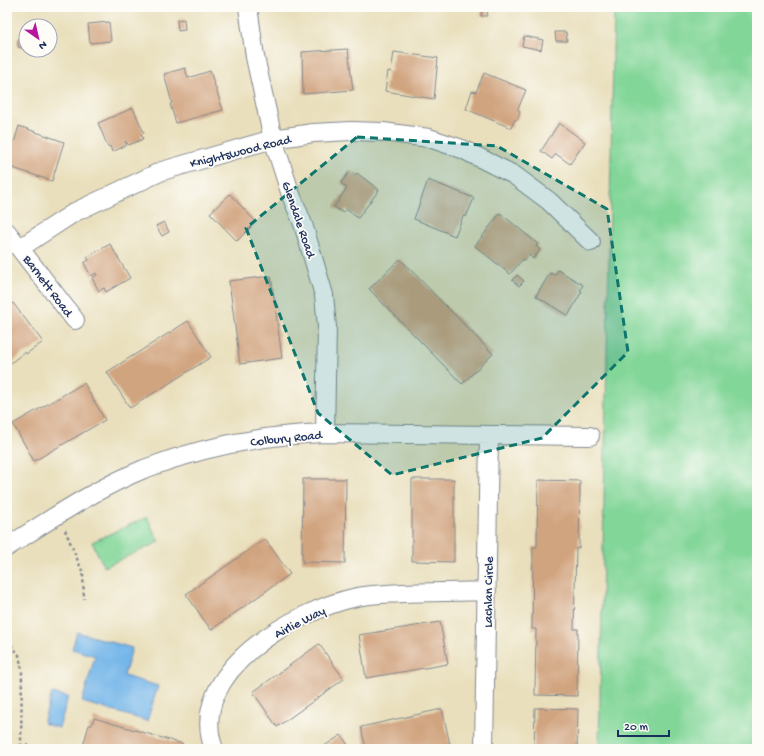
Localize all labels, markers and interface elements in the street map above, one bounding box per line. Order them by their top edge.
north arrow [18,18,58,58]
text: N [36,38,49,52]
street label: Knightswood Road [189,132,294,172]
street label: Glendale Road [278,180,318,261]
street label: Barnett Road [18,252,76,321]
street label: Colbury Road [250,428,324,451]
street label: Lachlan Circle [481,556,498,628]
street label: Airlie Way [272,604,329,642]
scale bar [618,712,669,738]
text: 20 m [624,721,649,735]

